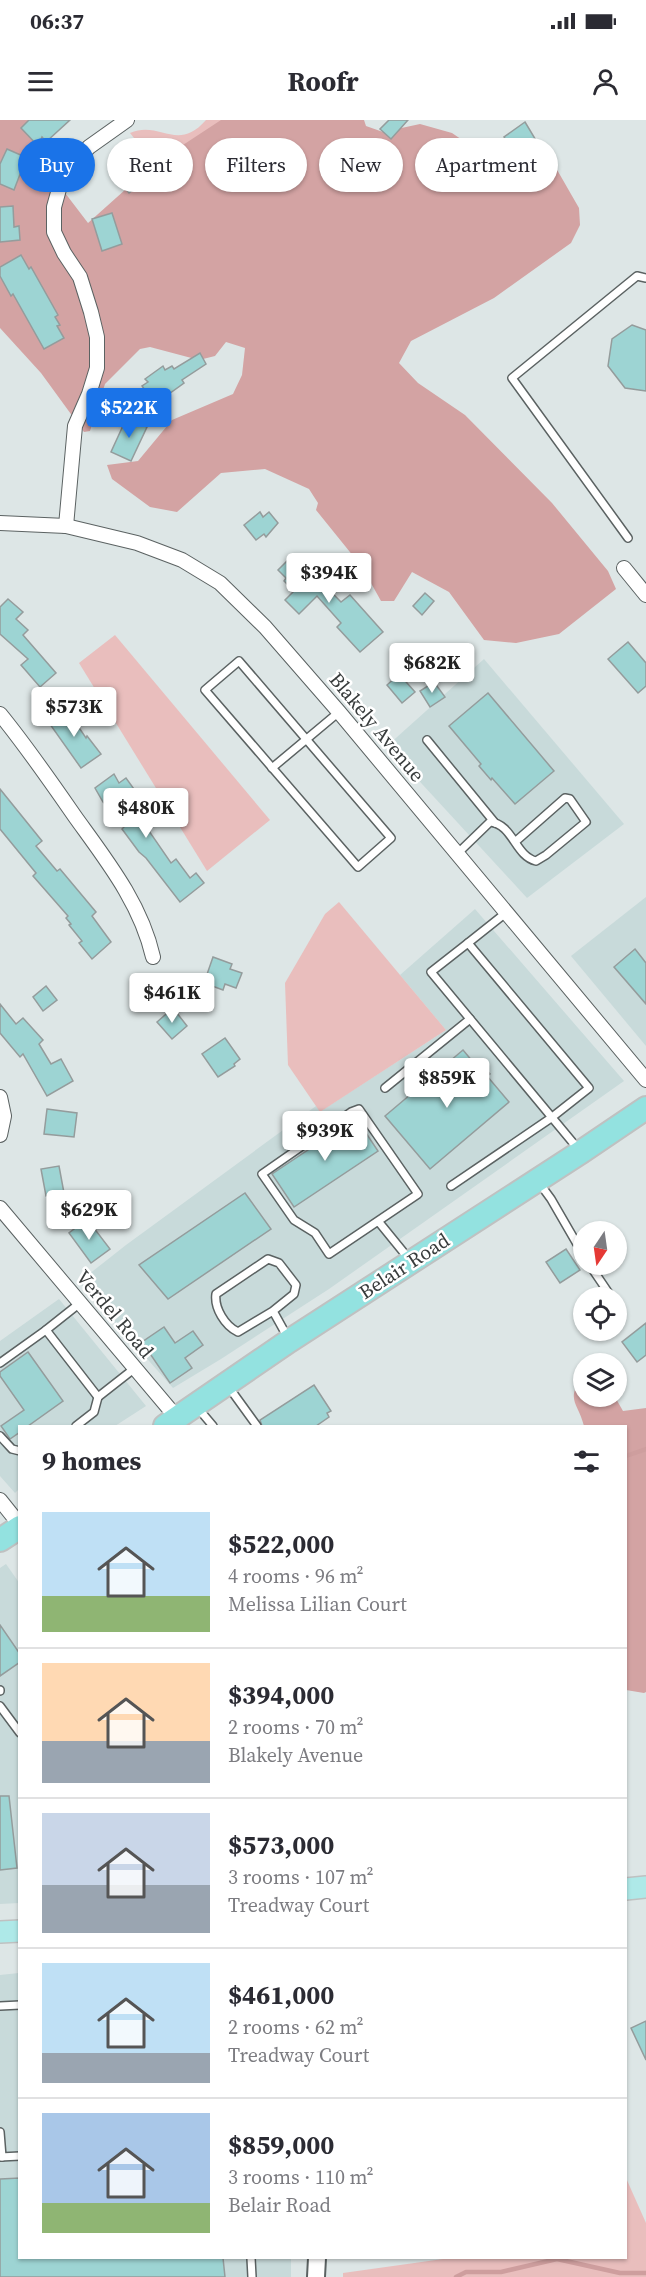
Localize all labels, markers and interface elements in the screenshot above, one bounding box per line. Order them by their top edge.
text: 06:37 [30,6,84,36]
text: Roofr [287,63,359,100]
icon: menu [24,65,57,98]
icon: person [589,65,622,98]
chip: Buy [18,138,95,192]
chip: Rent [107,138,193,192]
chip: Filters [205,138,307,192]
chip: New [319,138,403,192]
chip: Apartment [415,138,558,192]
pin: $522K [87,388,171,439]
text: $522K [100,393,158,421]
pin: $394K [287,553,371,604]
text: $394K [300,558,358,586]
pin: $682K [390,643,474,694]
text: $682K [403,648,461,676]
street label: Blakely Avenue [323,666,431,788]
pin: $573K [32,687,116,738]
text: $573K [45,692,103,720]
pin: $480K [104,788,188,839]
text: $480K [117,793,175,821]
pin: $461K [130,973,214,1024]
text: $461K [143,978,201,1006]
pin: $859K [405,1058,489,1109]
text: $859K [418,1063,476,1091]
pin: $939K [283,1111,367,1162]
text: $939K [296,1116,354,1144]
pin: $629K [47,1190,131,1241]
text: $629K [60,1195,118,1223]
north arrow [573,1221,627,1275]
map controls [573,1221,627,1407]
street label: Belair Road [353,1226,455,1306]
street label: Verdel Road [70,1264,161,1365]
button: locate [573,1287,627,1341]
button: layers [573,1353,627,1407]
text: 9 homes [42,1443,141,1479]
icon: filters [570,1445,603,1478]
text: $522,000 [228,1526,334,1562]
icon: home [90,1536,162,1608]
text: 4 rooms · 96 m² [228,1562,364,1590]
text: Melissa Lilian Court [228,1590,407,1618]
text: $394,000 [228,1677,334,1713]
icon: home [90,1687,162,1759]
text: 2 rooms · 70 m² [228,1713,364,1741]
text: Blakely Avenue [228,1741,363,1769]
text: $573,000 [228,1827,334,1863]
icon: home [90,1837,162,1909]
text: 3 rooms · 107 m² [228,1863,374,1891]
text: Treadway Court [228,1891,369,1919]
text: $461,000 [228,1977,334,2013]
icon: home [90,1987,162,2059]
text: 2 rooms · 62 m² [228,2013,364,2041]
text: Treadway Court [228,2041,369,2069]
text: $859,000 [228,2127,334,2163]
icon: home [90,2137,162,2209]
text: 3 rooms · 110 m² [228,2163,374,2191]
text: Belair Road [228,2191,331,2219]

